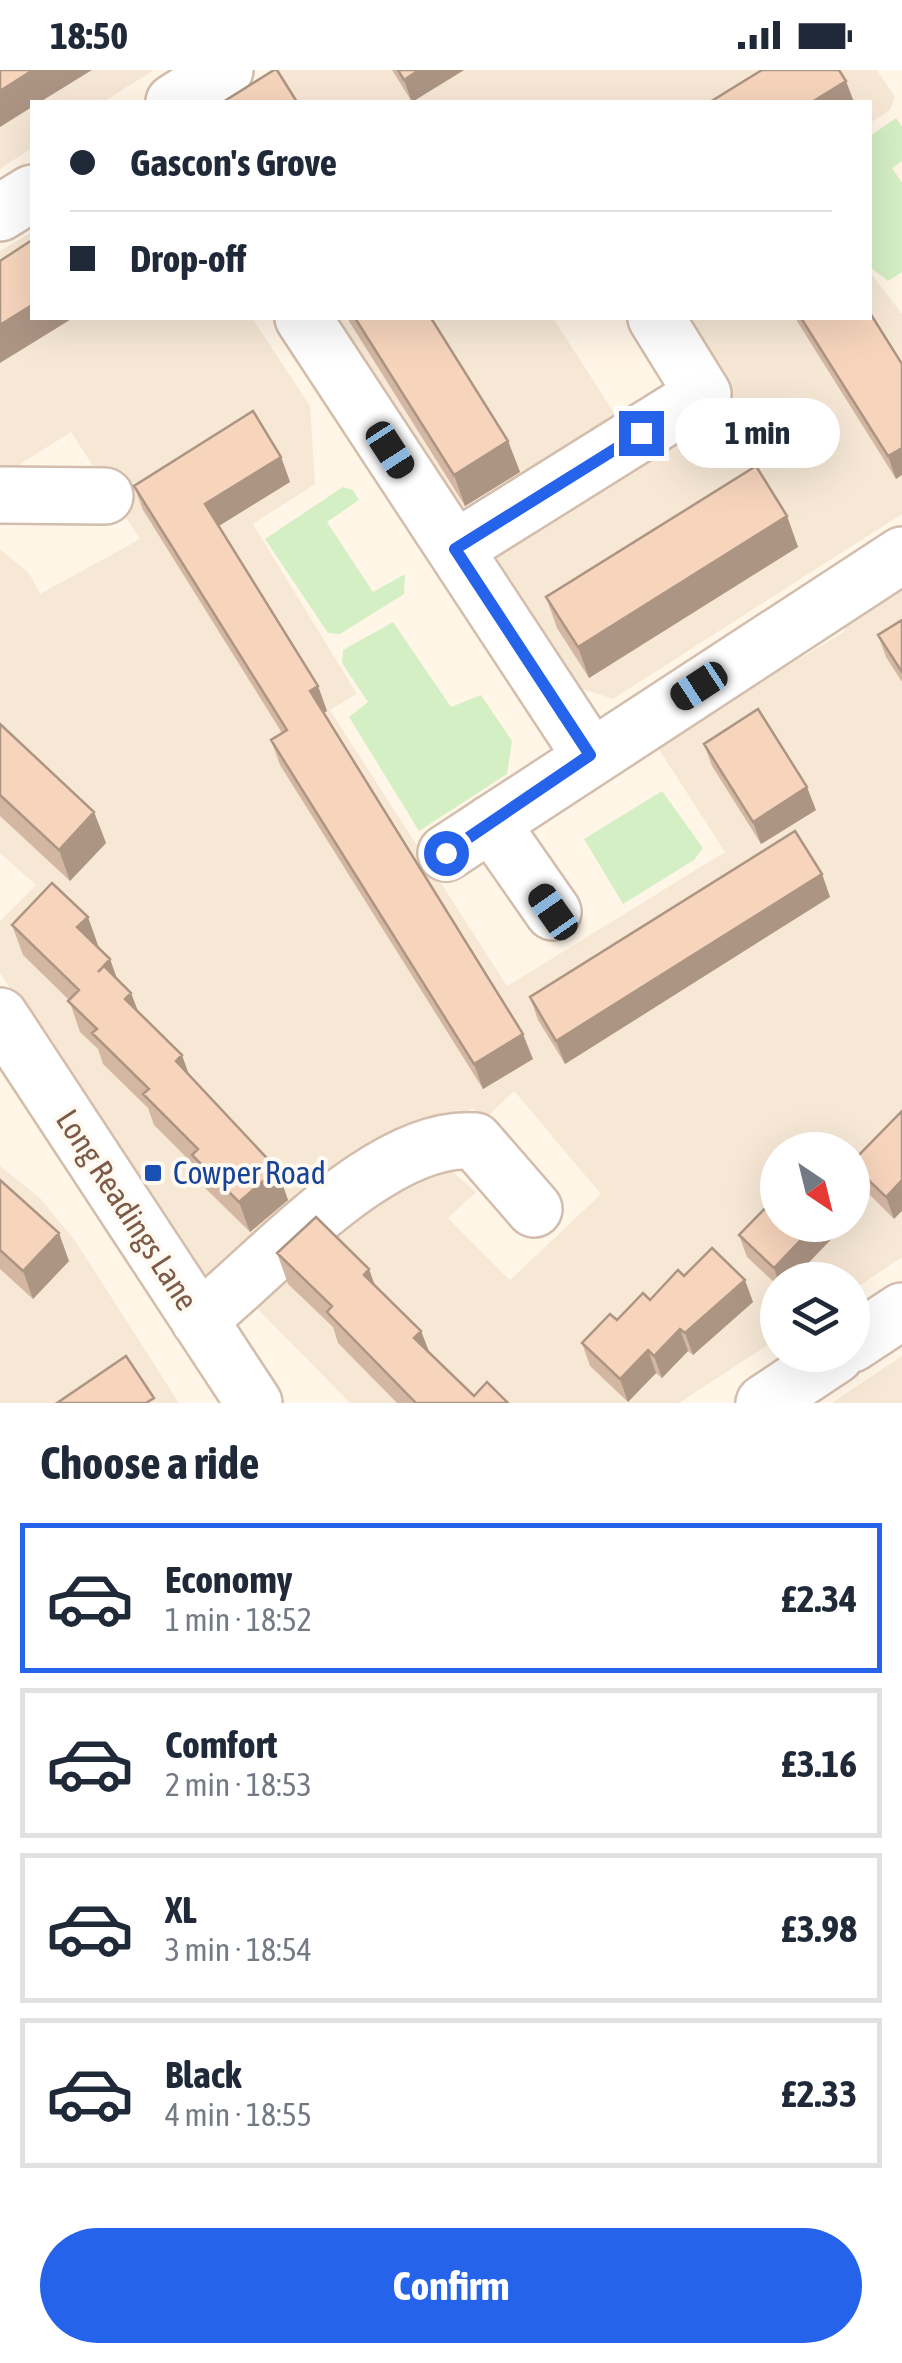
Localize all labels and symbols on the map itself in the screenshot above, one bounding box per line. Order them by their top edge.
callout: 1 min [676,398,841,468]
route end [619,411,664,456]
car [361,417,419,483]
car [666,657,732,715]
route start [424,831,469,876]
car [524,879,582,945]
street label: Long Readings Lane [49,1103,206,1317]
north arrow [760,1132,870,1242]
place label: Cowper Road [173,1154,326,1191]
marker: Cowper Road [142,1162,164,1184]

